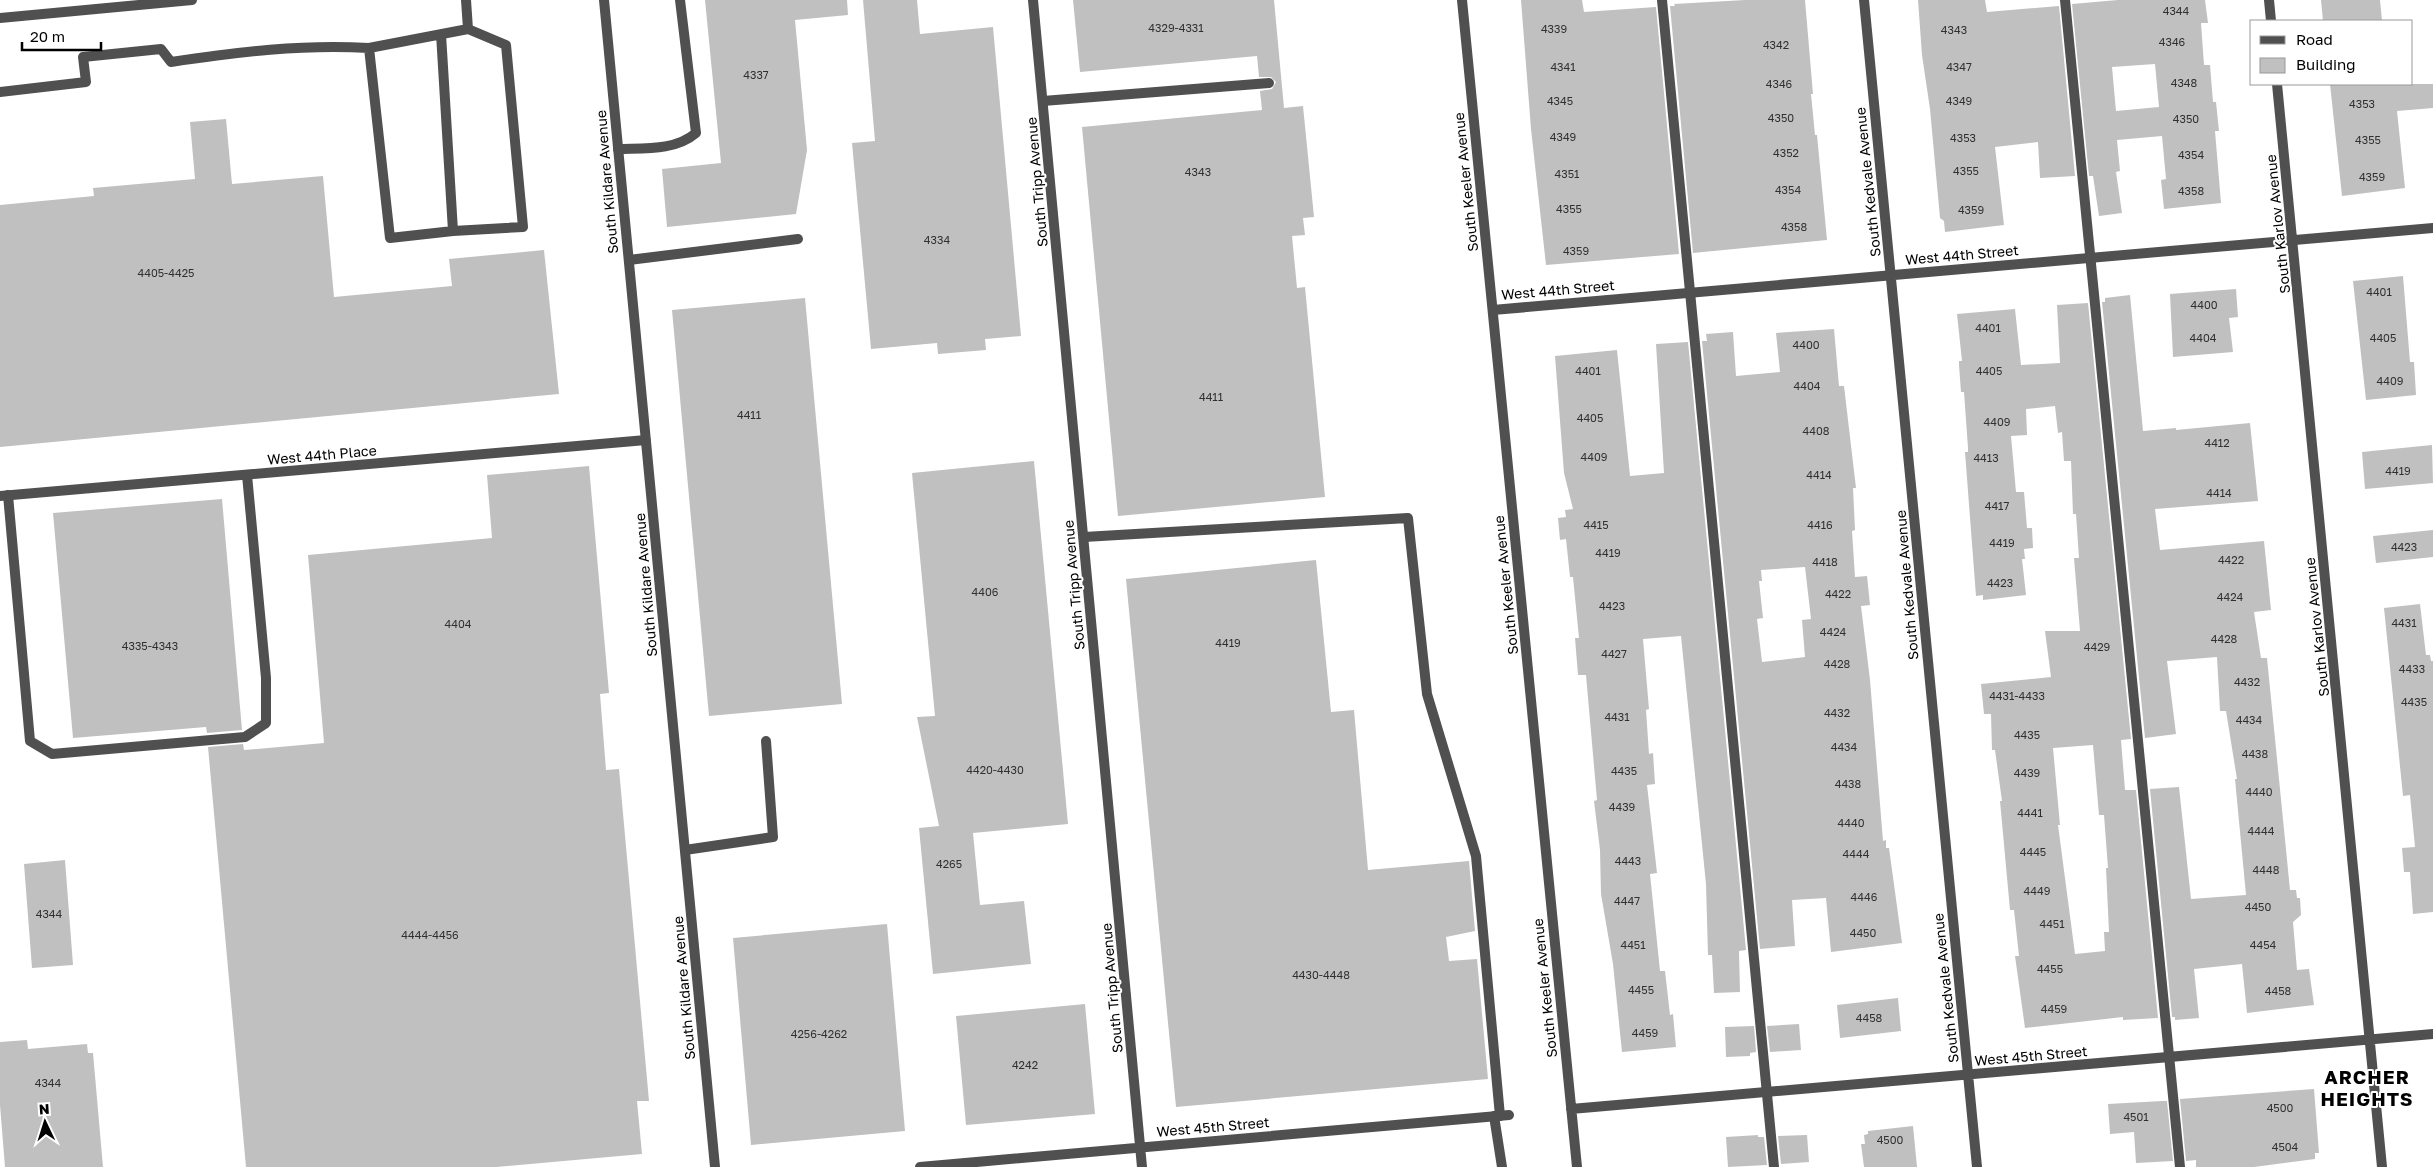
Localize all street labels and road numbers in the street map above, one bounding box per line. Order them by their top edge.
street label: South Kedvale Avenue [1851,106,1884,258]
street label: South Kildare Avenue [592,109,621,255]
street label: South Keeler Avenue [1450,112,1481,253]
street label: South Tripp Avenue [1022,116,1051,248]
street label: South Karlov Avenue [2262,154,2293,294]
street label: West 44th Street [1905,241,2019,268]
street label: West 44th Street [1501,276,1615,303]
street label: West 44th Place [267,441,377,468]
street label: South Kedvale Avenue [1891,509,1922,661]
street label: South Kildare Avenue [631,512,660,658]
street label: South Keeler Avenue [1490,515,1521,656]
street label: South Tripp Avenue [1059,519,1088,651]
street label: South Karlov Avenue [2301,557,2332,697]
street label: South Kedvale Avenue [1929,912,1962,1064]
street label: South Kildare Avenue [669,915,698,1061]
street label: South Keeler Avenue [1529,918,1560,1059]
street label: South Tripp Avenue [1097,922,1126,1054]
street label: West 45th Street [1974,1042,2088,1069]
street label: West 45th Street [1156,1113,1270,1140]

